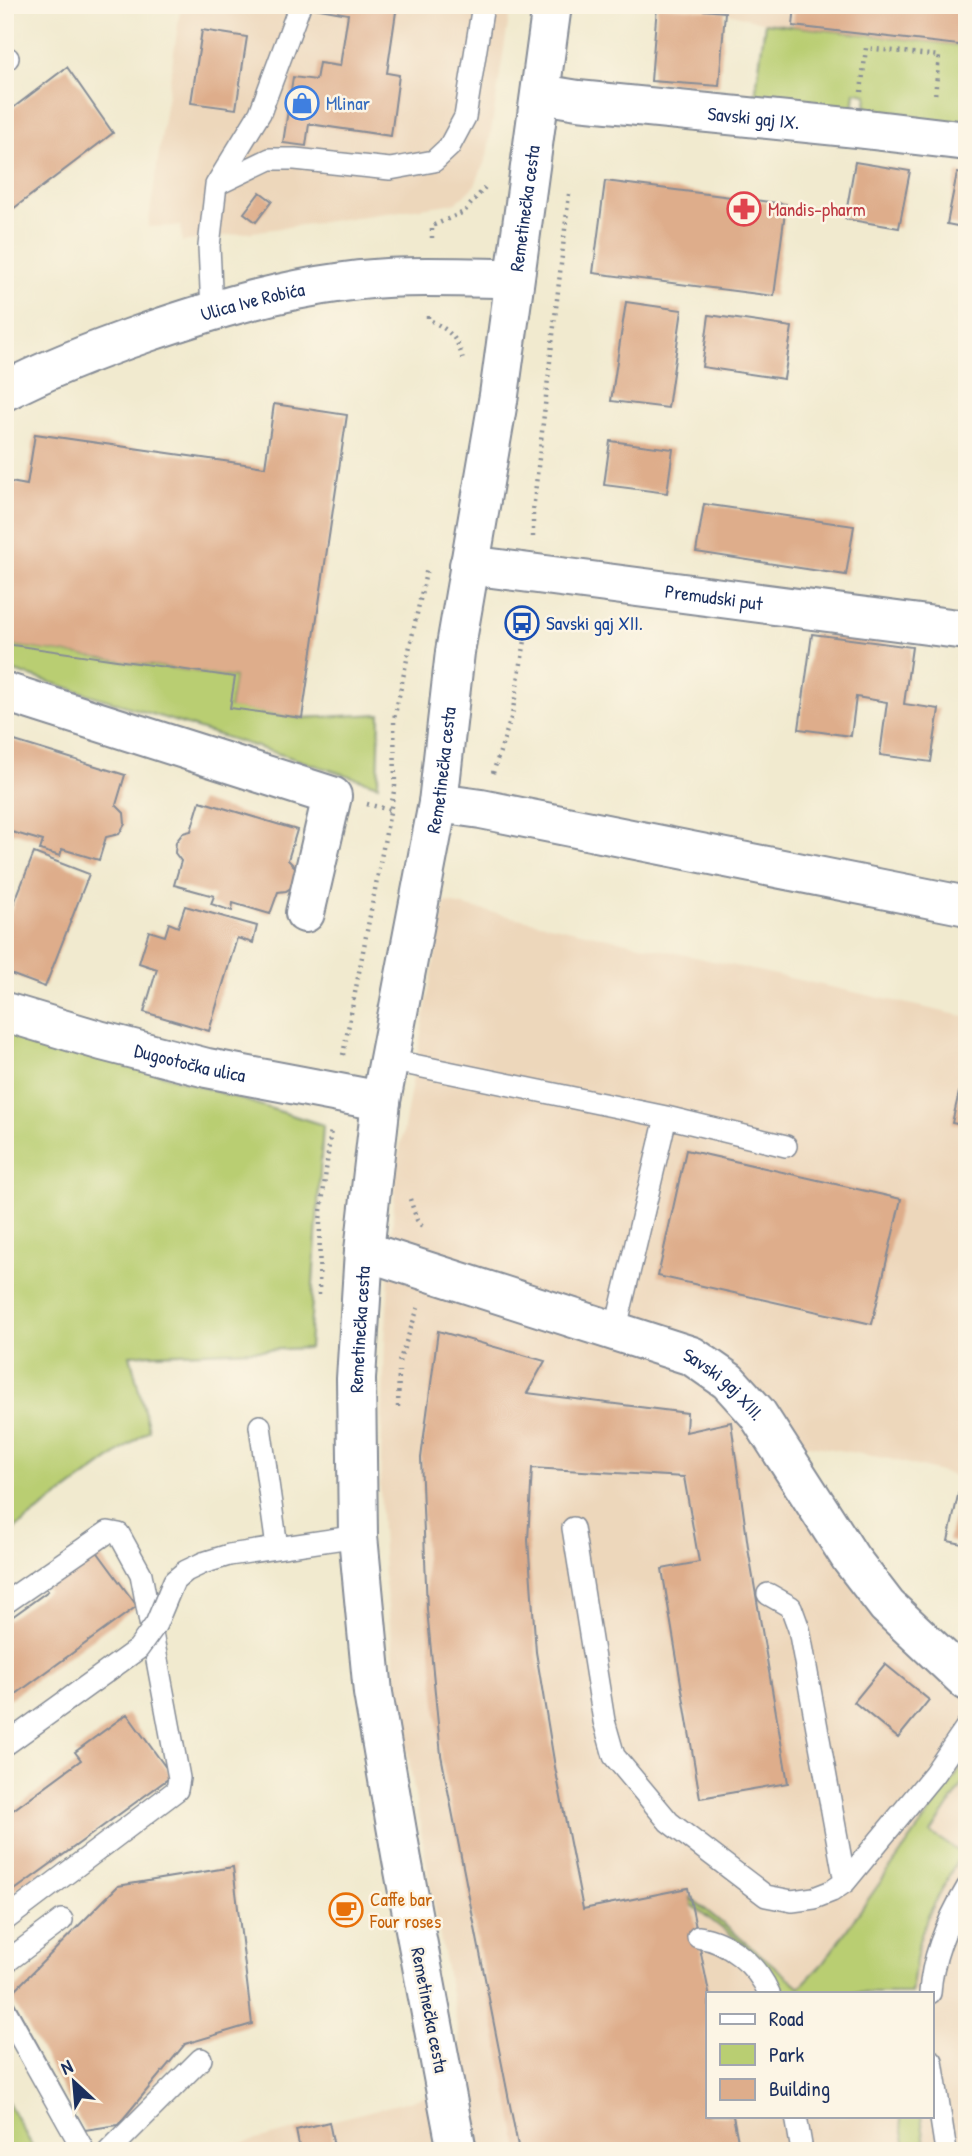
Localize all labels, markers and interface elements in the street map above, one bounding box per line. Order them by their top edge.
shop icon: Mlinar [283,84,321,122]
place label: Mlinar [326,90,371,116]
street label: Savski gaj IX. [706,100,801,135]
street label: Remetinečka cesta [503,143,546,273]
pharmacy icon: Mandis-pharm [725,190,763,228]
place label: Mandis-pharm [768,196,866,222]
street label: Ulica Ive Robića [197,276,307,327]
street label: Premudski put [664,578,765,616]
bus stop icon: Savski gaj XII. [503,604,541,642]
place label: Savski gaj XII. [546,610,643,636]
street label: Remetinečka cesta [420,705,462,835]
street label: Dugootočka ulica [132,1037,248,1088]
street label: Remetinečka cesta [343,1265,376,1393]
street label: Savski gaj XIII. [680,1341,771,1425]
place label: Caffe bar Four roses [369,1886,441,1934]
cafe icon: Caffe bar Four roses [327,1891,365,1929]
street label: Remetinečka cesta [405,1945,455,2075]
legend [706,1992,934,2118]
text: Road [769,2004,803,2033]
text: Park [769,2040,804,2069]
north arrow [38,2048,108,2118]
text: N [56,2053,77,2081]
text: Building [769,2074,830,2103]

